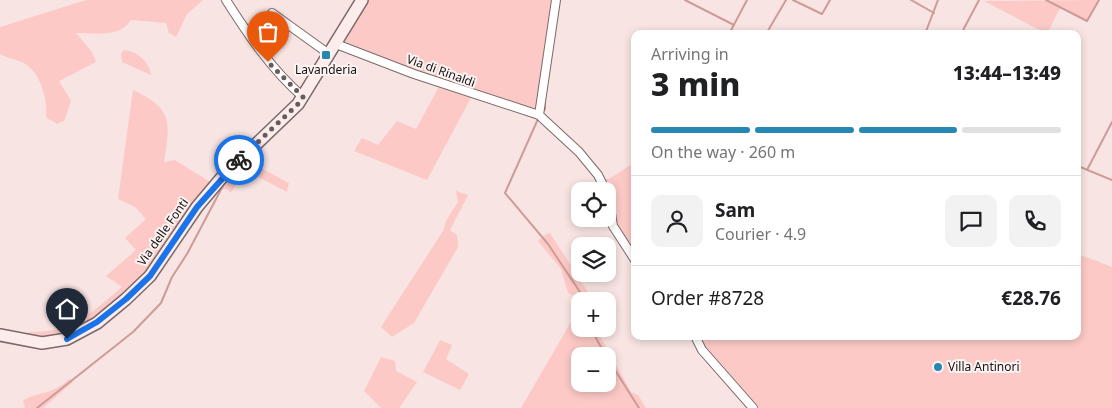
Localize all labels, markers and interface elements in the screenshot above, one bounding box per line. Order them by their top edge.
pin [247,11,289,62]
icon: bag [254,18,282,46]
text: Arriving in [651,43,729,65]
marker: Lavanderia [320,49,332,61]
street label: Via di Rinaldi [404,50,478,91]
text: 13:44–13:49 [953,60,1061,86]
place label: Lavanderia [295,61,357,78]
text: 3 min [651,62,740,105]
courier [214,135,264,185]
text: On the way · 260 m [651,141,795,163]
icon: bike [225,146,253,174]
map controls [571,182,616,392]
button: locate [571,182,616,227]
street label: Via delle Fonti [133,195,192,269]
button: person [651,195,703,247]
button: chat [945,195,997,247]
button: phone [1009,195,1061,247]
text: Sam [715,197,755,223]
text: Courier · 4.9 [715,223,806,245]
button: layers [571,237,616,282]
text: Order #8728 [651,285,764,311]
text: €28.76 [1001,285,1061,311]
pin [46,288,88,339]
button: + [571,292,616,337]
icon: home [53,295,81,323]
button: − [571,347,616,392]
place label: Villa Antinori [948,358,1020,375]
marker: Villa Antinori [932,361,944,373]

